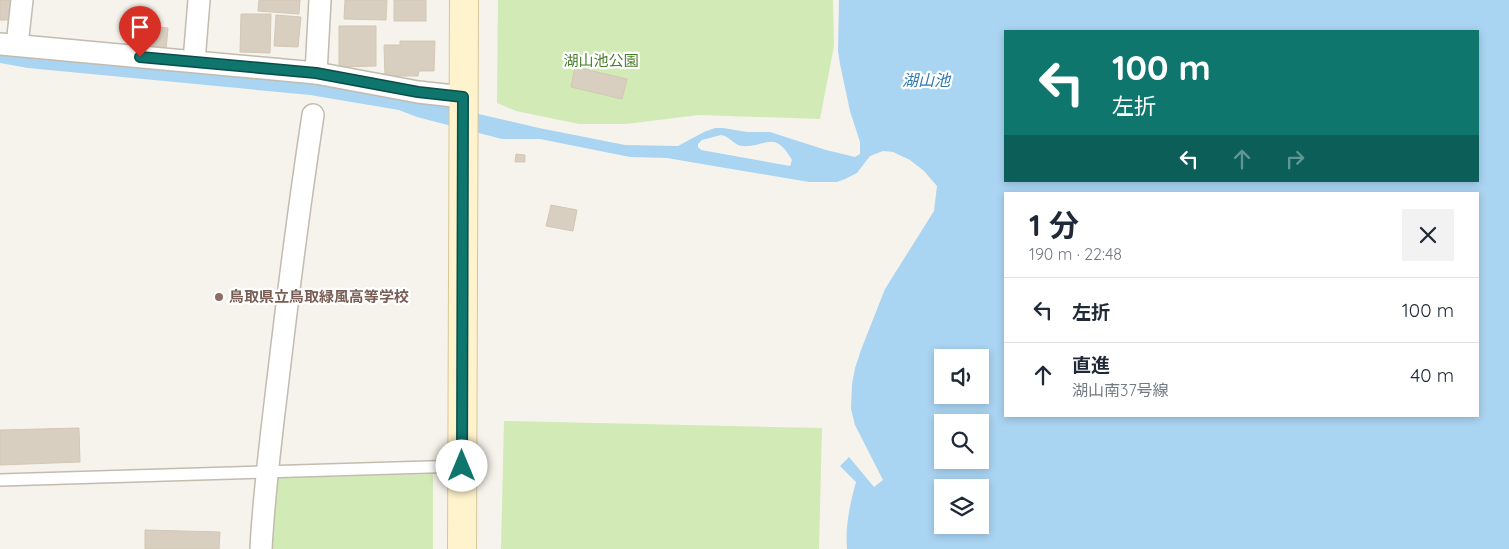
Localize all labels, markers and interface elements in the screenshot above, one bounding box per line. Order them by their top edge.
pin [119,6,161,57]
icon: arrive [126,13,154,41]
text: 100 m [1112,45,1211,89]
icon: left [1029,50,1094,115]
park label: 湖山池公園 [563,51,639,70]
water label: 湖山池 [902,70,952,90]
text: 左折 [1112,92,1156,120]
icon: left [1175,145,1203,173]
icon: ahead [1228,145,1256,173]
icon: right [1281,145,1309,173]
text: 1 分 [1029,206,1079,244]
button: close [1402,209,1454,261]
text: 190 m · 22:48 [1029,244,1122,264]
place label: 鳥取県立鳥取緑風高等学校 [229,287,409,306]
marker: 鳥取県立鳥取緑風高等学校 [213,291,225,303]
icon: left [1029,296,1057,324]
text: 100 m [1402,298,1454,322]
text: 左折 [1072,300,1110,324]
map controls [934,349,989,534]
button: sound [934,349,989,404]
text: 直進 [1072,353,1110,377]
icon: ahead [1029,361,1057,389]
text: 40 m [1410,363,1454,387]
text: 湖山南37号線 [1072,380,1169,400]
button: search [934,414,989,469]
position arrow [435,439,487,491]
button: layers [934,479,989,534]

